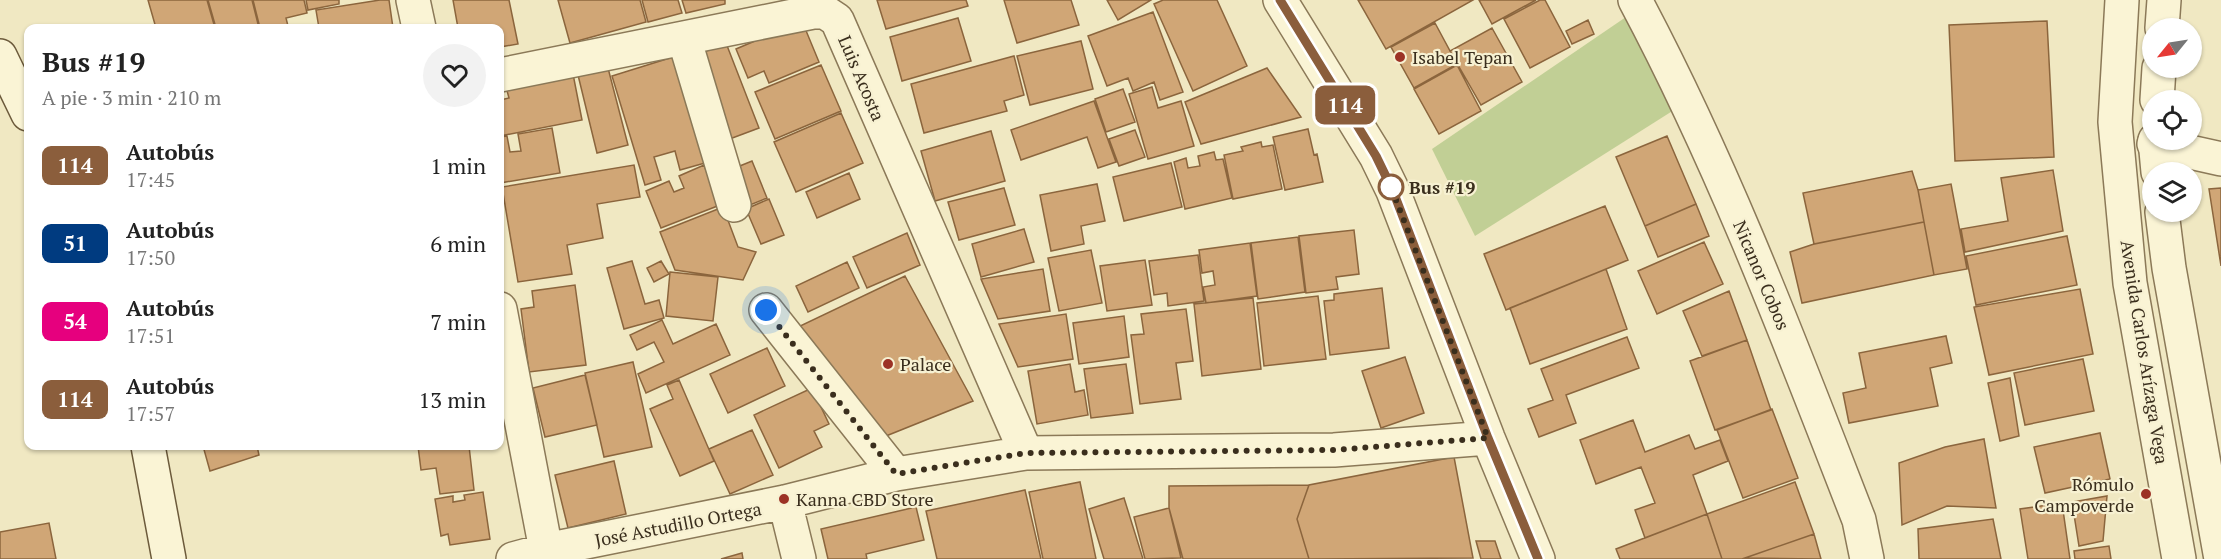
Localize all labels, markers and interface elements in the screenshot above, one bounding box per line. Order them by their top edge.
north arrow [2142,18,2202,78]
map controls [2142,18,2202,222]
street label: Luis Acosta [833,32,891,124]
text: Bus #19 [42,43,145,80]
button: heart [423,44,486,107]
place label: Isabel Tepan [1412,45,1513,69]
marker: Isabel Tepan [1393,50,1407,64]
text: A pie · 3 min · 210 m [42,84,221,111]
line badge: 114 [1310,86,1380,124]
button: locate [2142,90,2202,150]
text: 114 [1327,91,1363,119]
text: Autobús [126,137,214,166]
text: 114 [57,151,93,179]
text: 1 min [430,151,486,180]
button: layers [2142,162,2202,222]
text: 17:45 [126,166,175,193]
marker: Bus #19 [1378,174,1404,200]
place label: Bus #19 [1409,175,1475,199]
text: Autobús [126,215,214,244]
street label: Nicanor Cobos [1728,217,1796,333]
text: 51 [63,229,87,257]
text: 6 min [430,229,486,258]
street label: Avenida Carlos Arízaga Vega [2115,238,2175,466]
text: 17:50 [126,244,175,271]
text: Autobús [126,293,214,322]
your location [751,295,781,325]
text: 54 [63,307,87,335]
text: 7 min [430,307,486,336]
text: 17:51 [126,322,175,349]
place label: Palace [900,352,951,376]
marker: Palace [881,357,895,371]
text: Autobús [126,371,214,400]
text: 114 [57,385,93,413]
text: 13 min [419,385,486,414]
text: 17:57 [126,400,175,427]
place label: Rómulo Campoverde [2034,472,2134,517]
place label: Kanna CBD Store [796,487,934,511]
marker: Rómulo Campoverde [2139,487,2153,501]
marker: Kanna CBD Store [777,492,791,506]
street label: José Astudillo Ortega [593,496,763,552]

